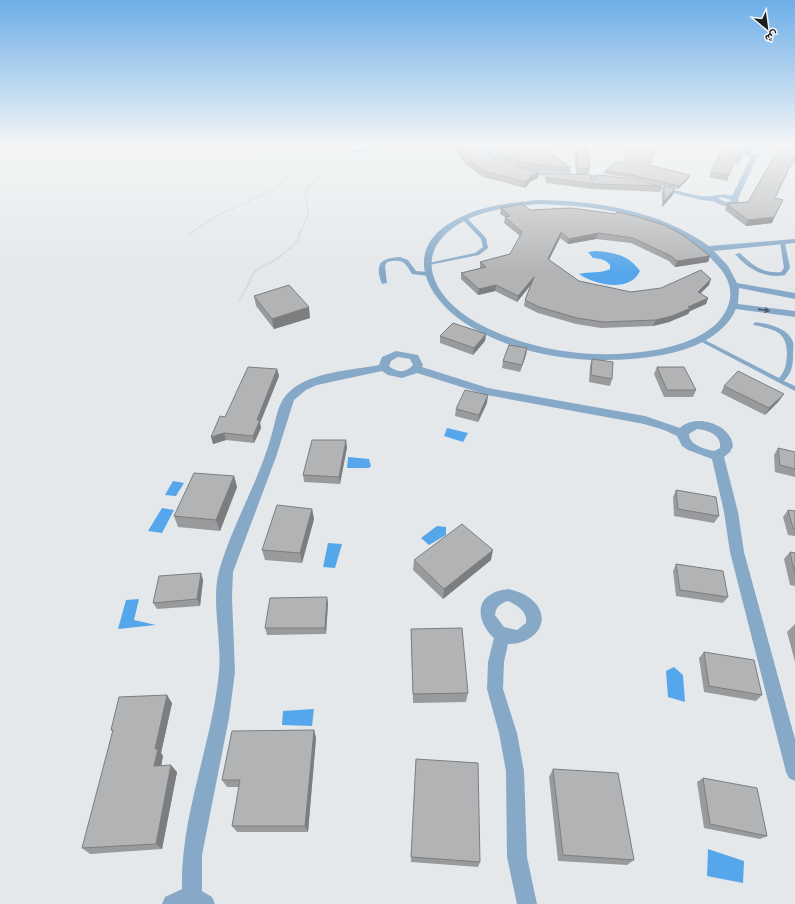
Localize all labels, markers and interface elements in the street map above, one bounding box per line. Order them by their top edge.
north arrow [747,8,787,48]
text: ش [763,27,781,45]
one-way arrow [758,307,770,313]

